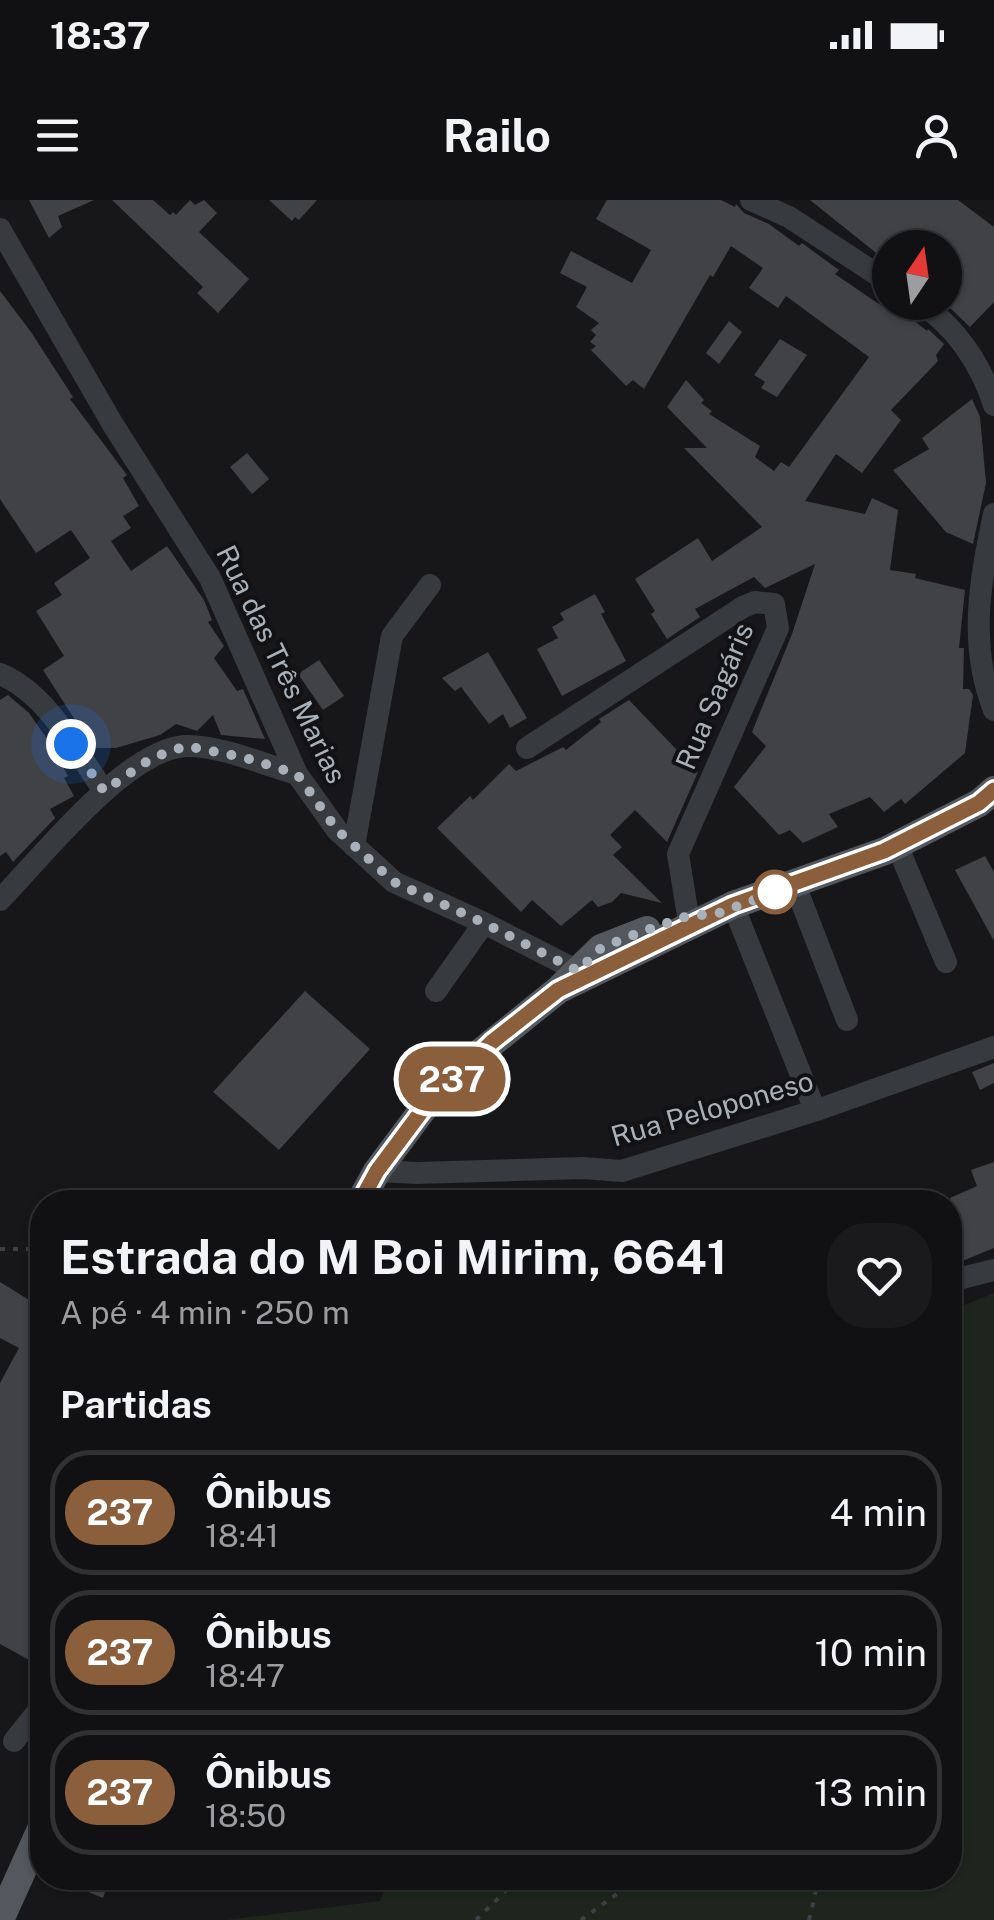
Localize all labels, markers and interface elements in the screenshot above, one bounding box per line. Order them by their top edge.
text: 18:37 [50,13,150,58]
icon: menu [30,108,85,163]
icon: person [909,108,964,163]
text: Railo [443,109,551,162]
north arrow [872,230,962,320]
map controls [872,230,962,320]
street label: Rua das Três Marias [210,540,354,788]
street label: Rua Sagáris [668,618,760,774]
your location [46,719,96,769]
unlabelled marker [754,871,796,913]
line badge: 237 [394,1046,510,1112]
text: 237 [419,1059,485,1100]
street label: Rua Peloponeso [607,1063,817,1153]
button: heart [827,1223,932,1328]
text: Estrada do M Boi Mirim, 6641 [60,1228,727,1285]
text: A pé · 4 min · 250 m [60,1294,350,1331]
text: Partidas [60,1382,212,1427]
text: Ônibus [205,1472,332,1517]
text: 4 min [829,1490,927,1535]
text: 237 [87,1492,153,1533]
text: 18:41 [205,1517,279,1554]
text: Ônibus [205,1612,332,1657]
text: 10 min [815,1630,927,1675]
text: 237 [87,1632,153,1673]
text: 18:47 [205,1657,285,1694]
text: Ônibus [205,1752,332,1797]
text: 13 min [814,1770,927,1815]
text: 237 [87,1772,153,1813]
text: 18:50 [205,1797,286,1834]

